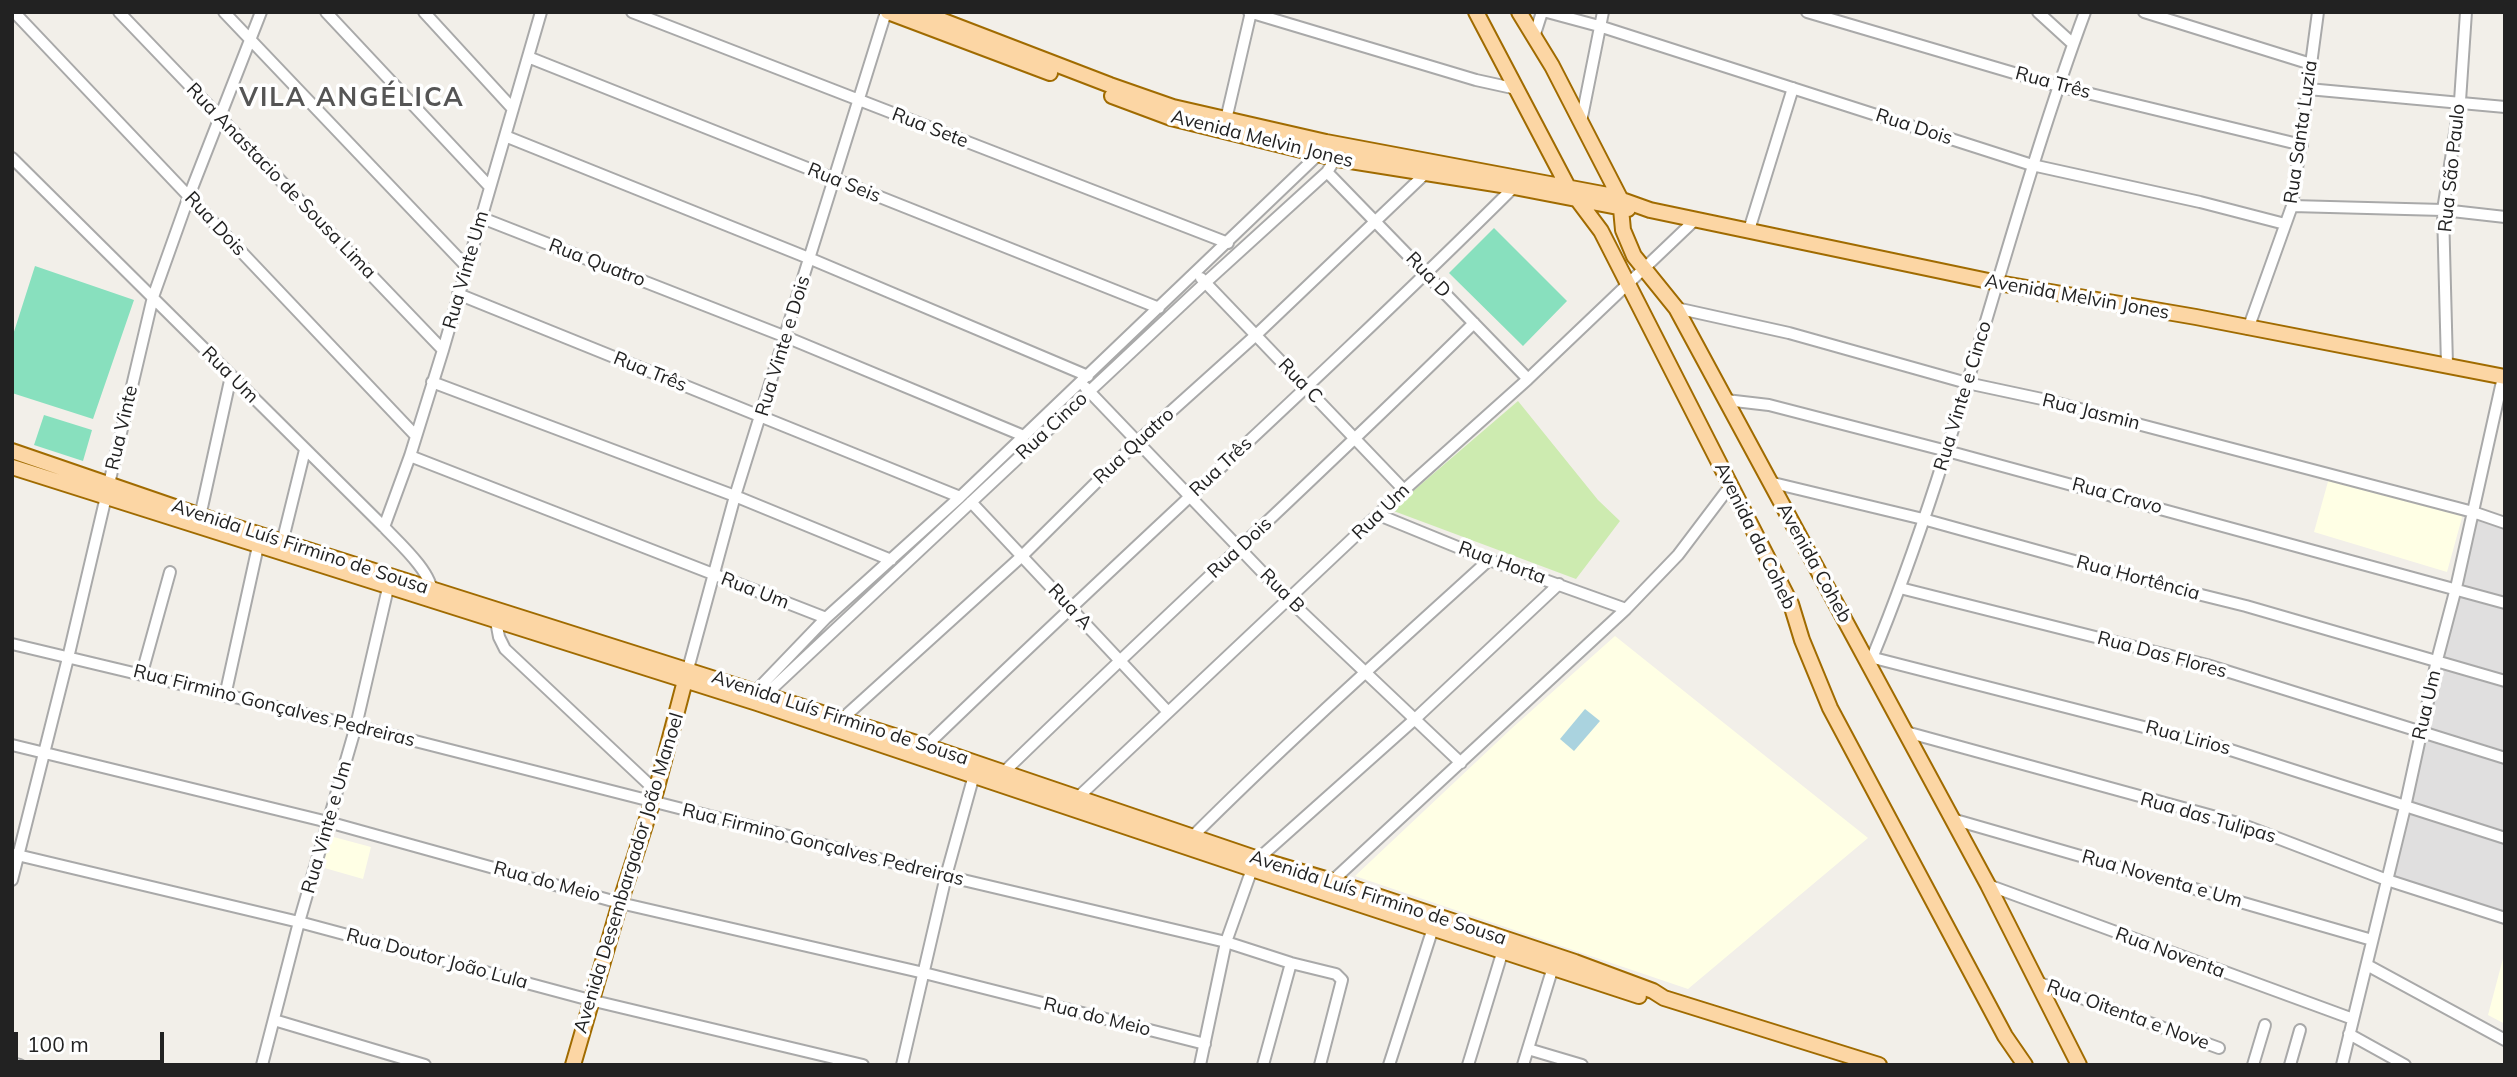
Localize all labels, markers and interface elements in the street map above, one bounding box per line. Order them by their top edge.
street label: Rua Santa Luzia [2280,59,2322,205]
street label: Rua Três [2013,62,2093,104]
street label: Rua Anastacio de Sousa Lima [181,78,381,284]
district label: VILA ANGÉLICA [241,82,463,114]
street label: Rua Sete [889,103,971,153]
street label: Rua São Paulo [2434,103,2470,233]
street label: Rua Dois [1873,104,1955,150]
street label: Avenida Melvin Jones [1169,105,1355,173]
street label: Rua Seis [804,158,884,208]
street label: Rua Dois [180,187,250,261]
street label: Rua Vinte Um [438,208,494,332]
street label: Rua Quatro [545,234,649,292]
street label: Rua D [1401,247,1455,303]
street label: Avenida Melvin Jones [1983,270,2171,324]
street label: Rua Vinte e Dois [751,273,815,419]
street label: Rua Vinte e Cinco [1929,318,1997,474]
street label: Rua Um [197,342,263,408]
street label: Rua Três [610,347,690,397]
street label: Rua C [1273,354,1327,408]
street label: Rua Vinte [101,383,143,473]
street label: Rua Cinco [1012,387,1092,465]
street label: Rua Jasmin [2040,389,2142,435]
street label: Rua Quatro [1089,403,1179,489]
street label: Rua Três [1185,432,1257,502]
street label: Avenida da Coheb [1709,459,1801,613]
street label: Rua Cravo [2069,473,2165,519]
street label: Rua Um [1348,479,1414,545]
street label: Avenida Luís Firmino de Sousa [169,495,431,599]
street label: Avenida Coheb [1772,499,1856,627]
street label: Rua Dois [1203,513,1277,583]
street label: Rua Horta [1455,537,1549,589]
street label: Rua Hortência [2074,551,2202,605]
street label: Rua B [1255,564,1309,618]
street label: Rua Um [718,568,792,614]
street label: Rua A [1043,579,1097,635]
street label: Rua Das Flores [2095,627,2229,683]
street label: Rua Firmino Gonçalves Pedreiras [131,660,417,752]
street label: Avenida Luís Firmino de Sousa [709,666,971,770]
street label: Rua Um [2408,668,2446,742]
street label: Avenida Desembargador João Manoel [569,710,689,1036]
street label: Rua Lirios [2143,716,2233,760]
street label: Rua Vinte e Um [297,758,357,896]
street label: Rua das Tulipas [2138,788,2278,848]
street label: Rua Firmino Gonçalves Pedreiras [680,799,966,891]
street label: Rua Noventa e Um [2079,845,2245,913]
street label: Avenida Luís Firmino de Sousa [1247,846,1509,950]
street label: Rua do Meio [491,857,603,907]
street label: Rua Noventa [2112,923,2228,983]
street label: Rua Doutor João Lula [344,924,530,994]
street label: Rua Oitenta e Nove [2044,975,2212,1055]
street label: Rua do Meio [1041,993,1153,1041]
scale bar [18,1018,168,1062]
text: 100 m [27,1031,89,1057]

